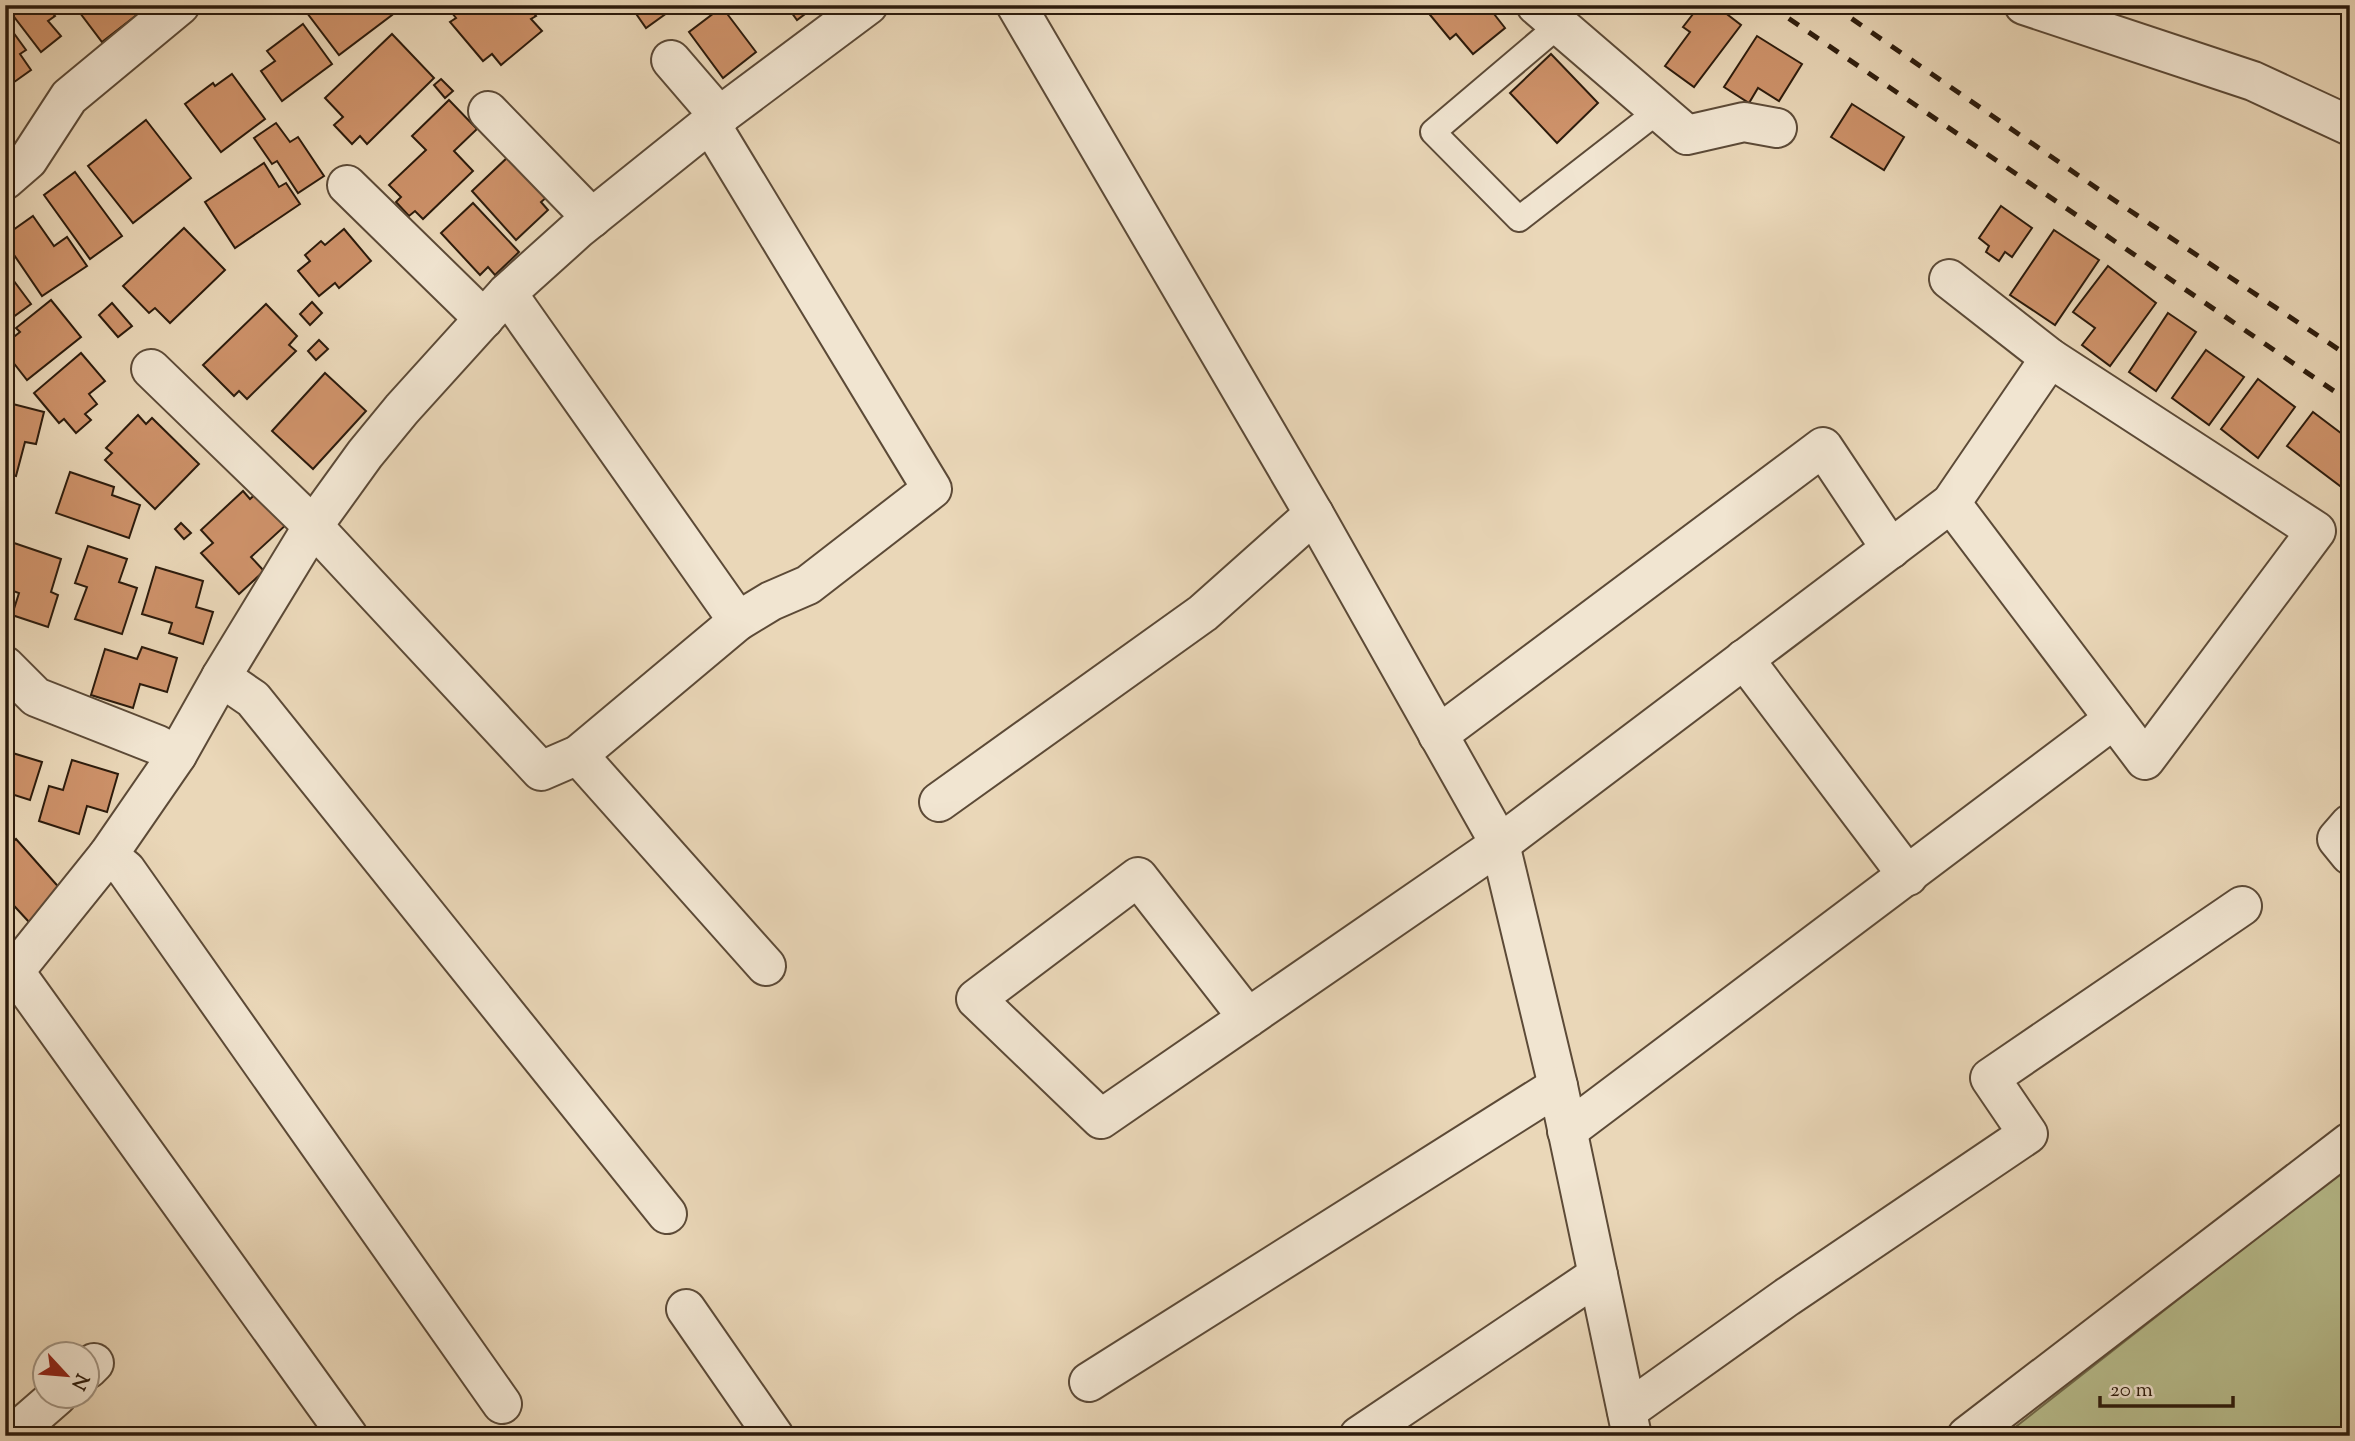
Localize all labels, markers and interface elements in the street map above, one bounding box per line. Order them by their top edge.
north arrow [32,1340,102,1410]
scale bar [2100,1364,2232,1408]
text: N [64,1369,94,1394]
text: 20 m [2110,1376,2153,1406]

